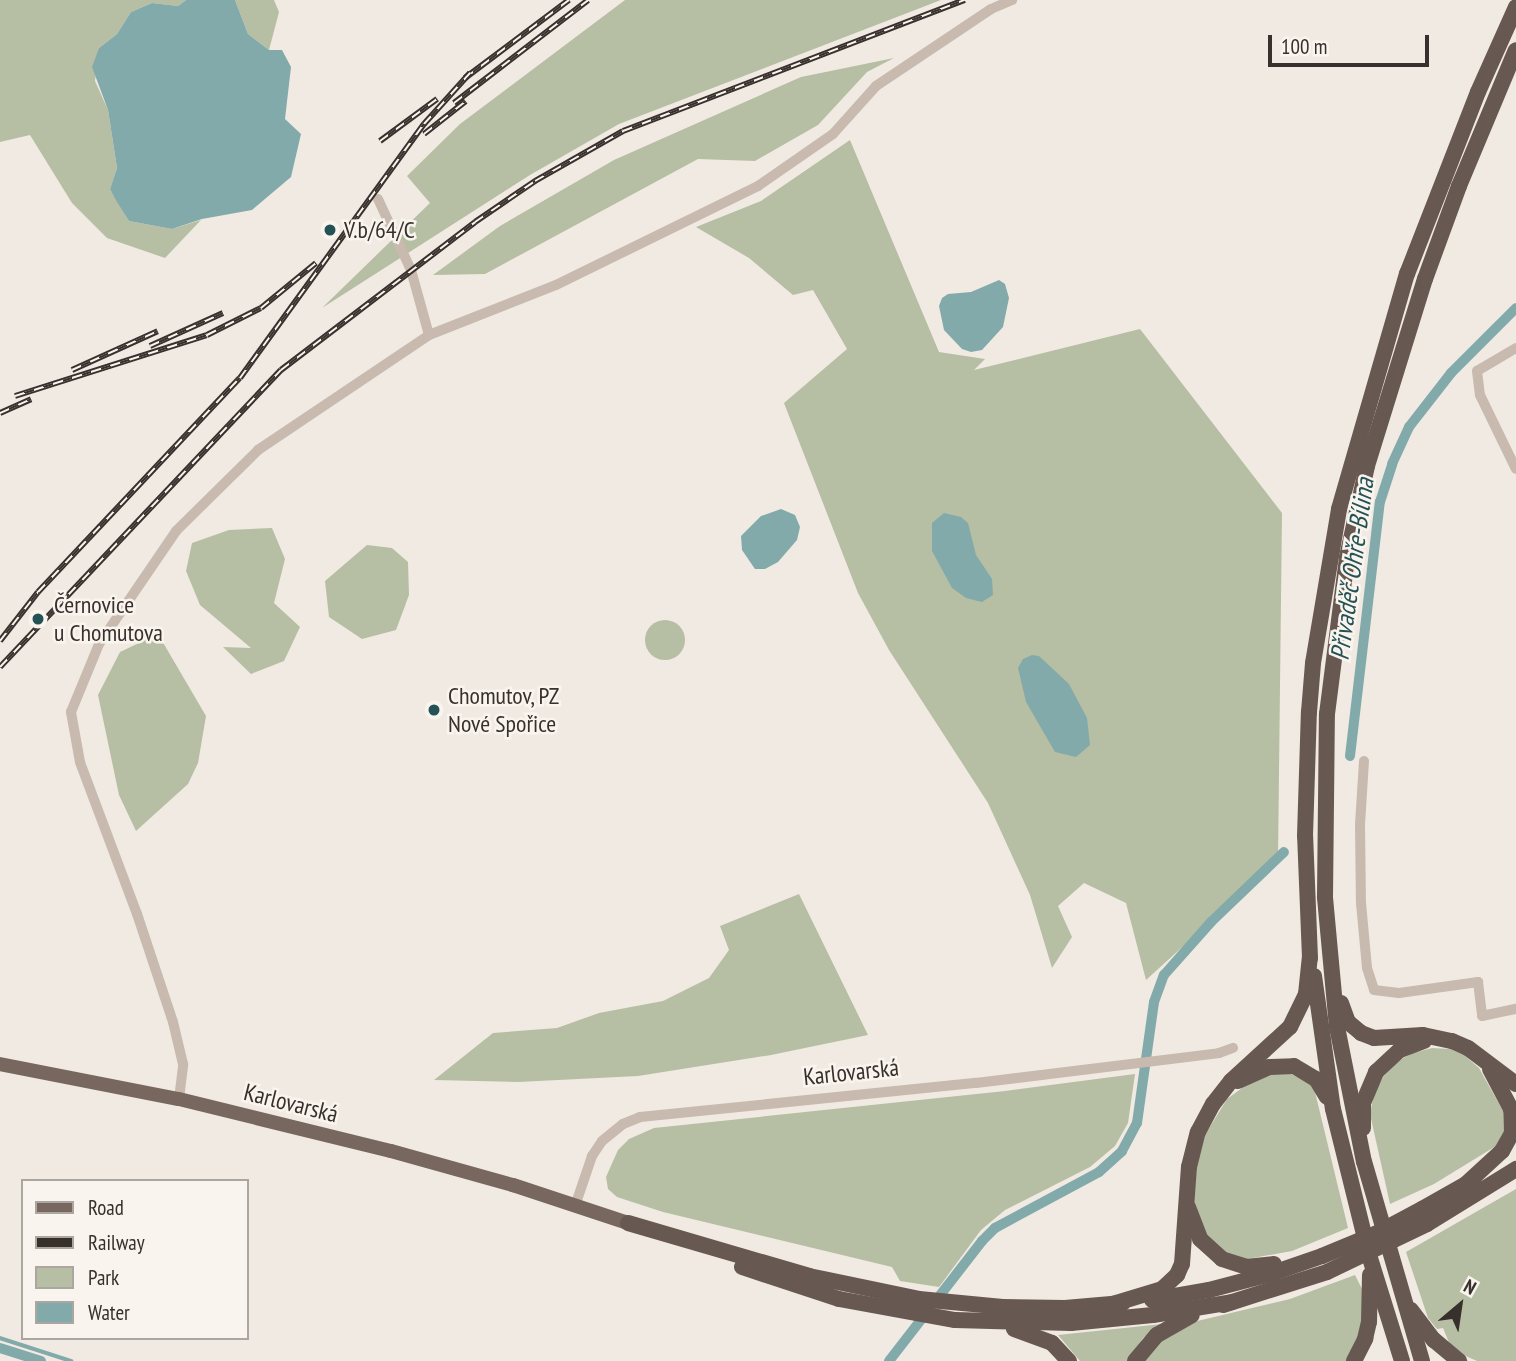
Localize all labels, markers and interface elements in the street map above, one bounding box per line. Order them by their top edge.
scale bar [1271,21,1432,65]
text: 100 m [1281,33,1327,60]
place label: V.b/64/C [344,216,415,244]
marker: V.b/64/C [322,222,338,238]
water label: Přivaděč Ohře-Bílina [1324,476,1380,662]
place label: Černovice u Chomutova [54,591,163,647]
marker: Černovice u Chomutova [28,609,48,629]
place label: Chomutov, PZ Nové Spořice [448,682,561,738]
marker: Chomutov, PZ Nové Spořice [426,702,442,718]
street label: Karlovarská [802,1053,900,1091]
street label: Karlovarská [241,1077,341,1129]
legend [21,1179,248,1340]
text: Road [88,1194,124,1221]
text: Railway [88,1229,145,1256]
text: Park [88,1264,119,1291]
north arrow [1425,1270,1495,1340]
text: N [1460,1274,1480,1300]
text: Water [88,1299,130,1326]

